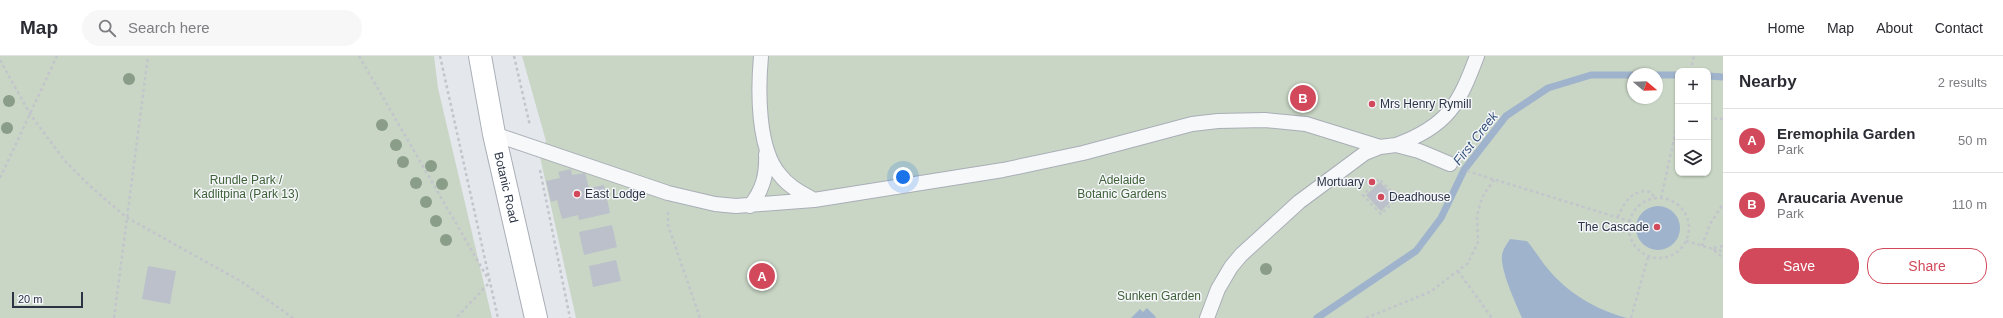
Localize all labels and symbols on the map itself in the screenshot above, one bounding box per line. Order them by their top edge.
north arrow [1627,68,1663,104]
pin: B [1290,83,1316,113]
place label: Mrs Henry Rymill [1380,97,1471,111]
marker: Mrs Henry Rymill [1367,99,1377,109]
water label: First Creek [1450,107,1502,168]
street label: Botanic Road [491,151,521,224]
your location [893,167,913,187]
park label: Rundle Park / Kadlitpina (Park 13) [193,173,299,201]
park label: Adelaide Botanic Gardens [1077,173,1167,201]
place label: Mortuary [1317,175,1364,189]
marker: Mortuary [1367,177,1377,187]
place label: East Lodge [585,187,646,201]
marker: East Lodge [572,189,582,199]
place label: Deadhouse [1389,190,1451,204]
marker: Deadhouse [1376,192,1386,202]
place label: The Cascade [1578,220,1649,234]
marker: The Cascade [1652,222,1662,232]
pin: A [749,261,775,291]
park label: Sunken Garden [1117,289,1201,303]
scale bar [12,290,83,309]

